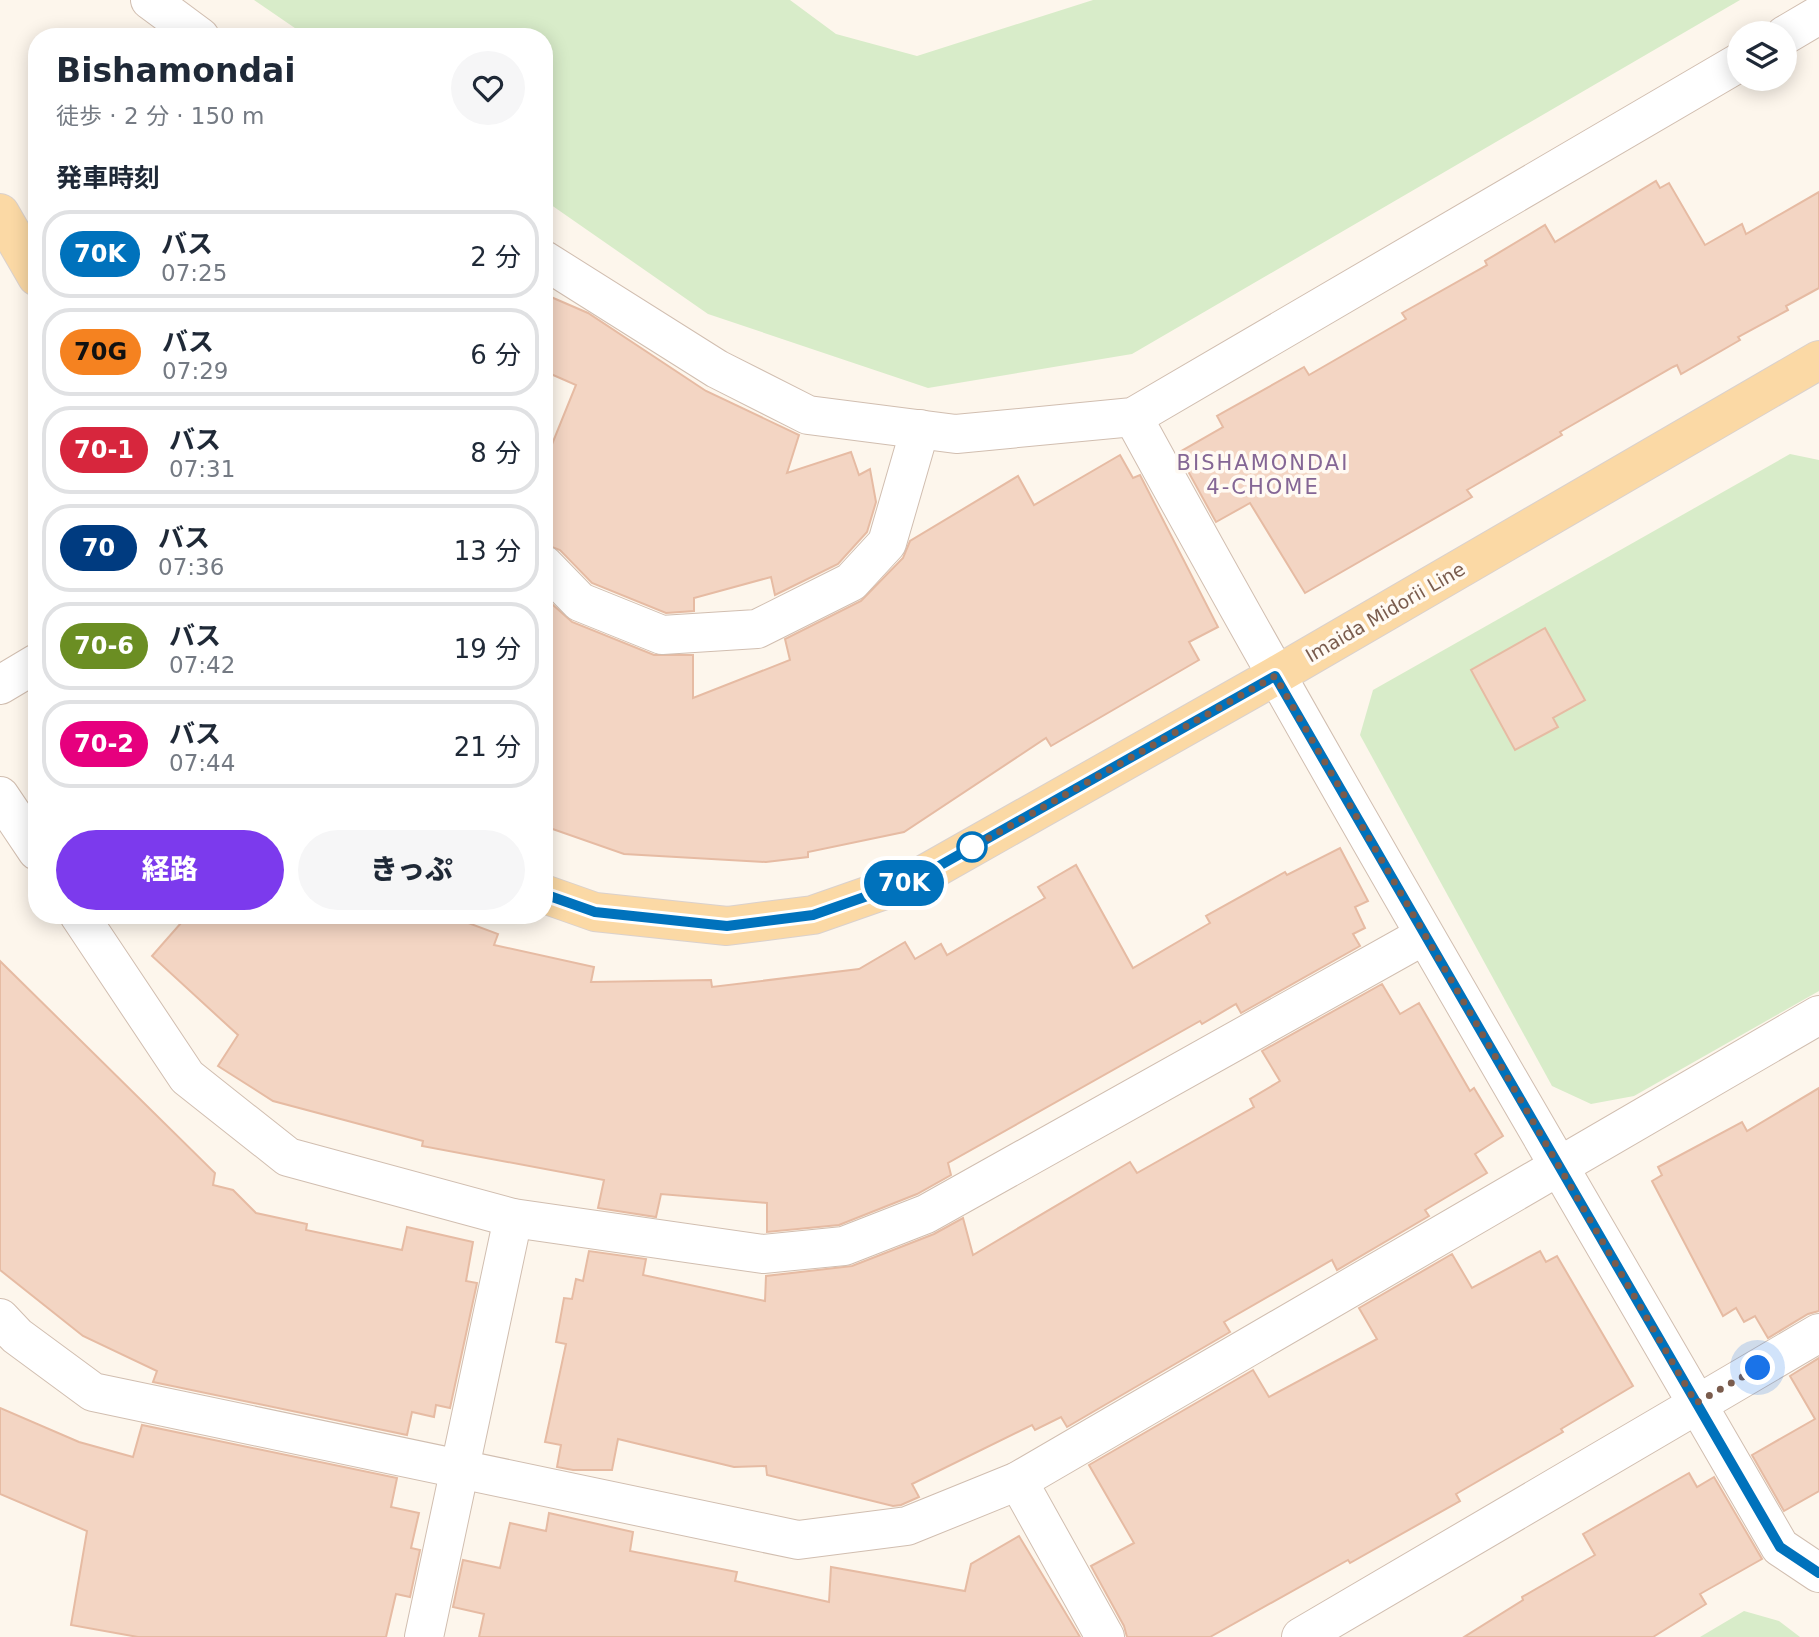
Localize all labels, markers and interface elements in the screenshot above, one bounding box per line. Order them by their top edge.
map controls [1727,21,1797,91]
button: layers [1727,21,1797,91]
text: Bishamondai [56,51,296,90]
button: heart [451,51,525,125]
text: 徒歩 · 2 分 · 150 m [56,103,264,129]
text: 発車時刻 [56,163,160,193]
text: バス [161,229,213,259]
text: 70K [74,240,126,268]
text: 2 分 [470,242,521,272]
text: 07:25 [161,260,227,286]
text: バス [162,327,214,357]
text: 70G [74,338,127,366]
text: 6 分 [470,340,521,370]
text: 07:29 [162,358,228,384]
text: バス [169,425,221,455]
text: 70-1 [74,436,134,464]
text: 8 分 [470,438,521,468]
district label: BISHAMONDAI 4-CHOME [1177,451,1349,499]
text: 07:31 [169,456,235,482]
text: バス [158,523,210,553]
text: 70 [82,534,115,562]
text: 13 分 [454,536,521,566]
text: 07:36 [158,554,224,580]
street label: Imaida Midorii Line [1301,557,1469,667]
text: バス [169,621,221,651]
text: 70-6 [74,632,134,660]
text: 19 分 [454,634,521,664]
text: 07:42 [169,652,235,678]
text: バス [169,719,221,749]
text: 70-2 [74,730,134,758]
text: 21 分 [454,732,521,762]
text: 07:44 [169,750,235,776]
button: 経路 [56,830,284,910]
button: きっぷ [298,830,525,910]
unlabelled marker [957,832,987,862]
line badge: 70K [864,860,944,906]
text: 70K [878,869,930,897]
your location [1740,1350,1775,1385]

